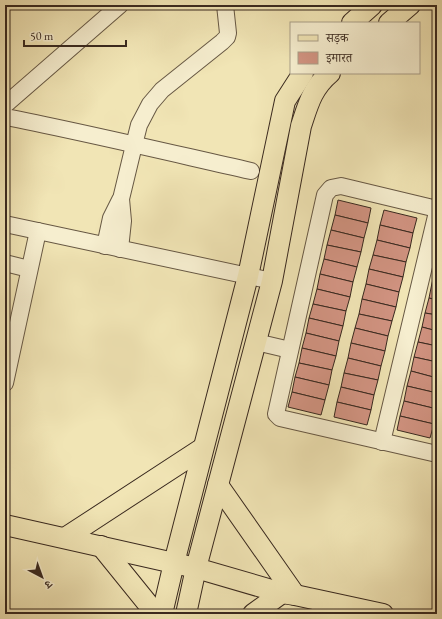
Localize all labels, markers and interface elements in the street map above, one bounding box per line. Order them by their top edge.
scale bar [24,22,126,48]
legend [290,22,420,74]
text: 50 m [30,28,54,44]
text: सड़क [325,30,350,46]
text: इमारत [325,50,353,66]
north arrow [22,557,62,597]
text: उ [41,577,56,593]

